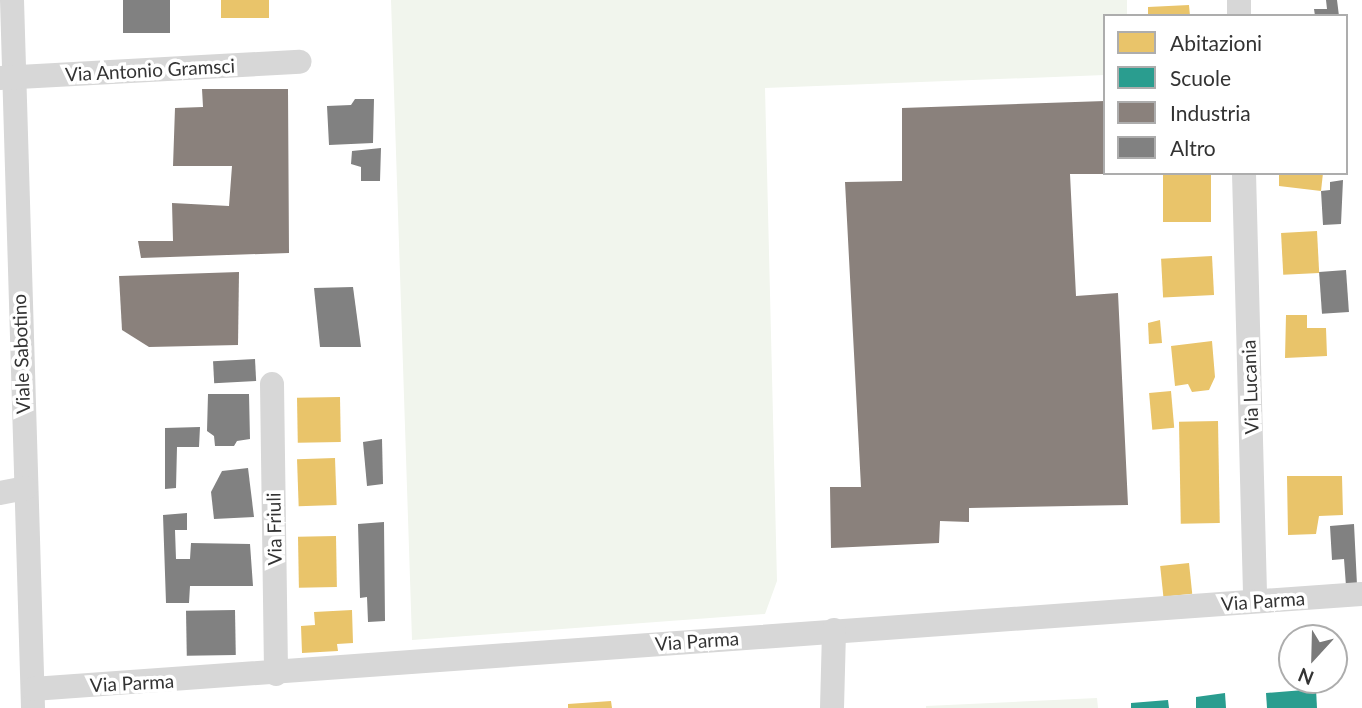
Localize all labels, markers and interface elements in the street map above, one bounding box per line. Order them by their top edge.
legend [1103,14,1348,175]
text: Abitazioni [1170,30,1262,55]
street label: Via Antonio Gramsci [64,54,236,86]
text: Scuole [1170,65,1231,90]
text: Industria [1170,100,1251,125]
text: Altro [1170,135,1216,160]
street label: Viale Sabotino [8,294,34,414]
street label: Via Lucania [1237,339,1263,435]
street label: Via Friuli [262,492,286,566]
street label: Via Parma [1220,587,1306,615]
north arrow [1278,624,1348,694]
street label: Via Parma [654,627,740,655]
text: N [1295,664,1317,690]
street label: Via Parma [89,669,175,697]

